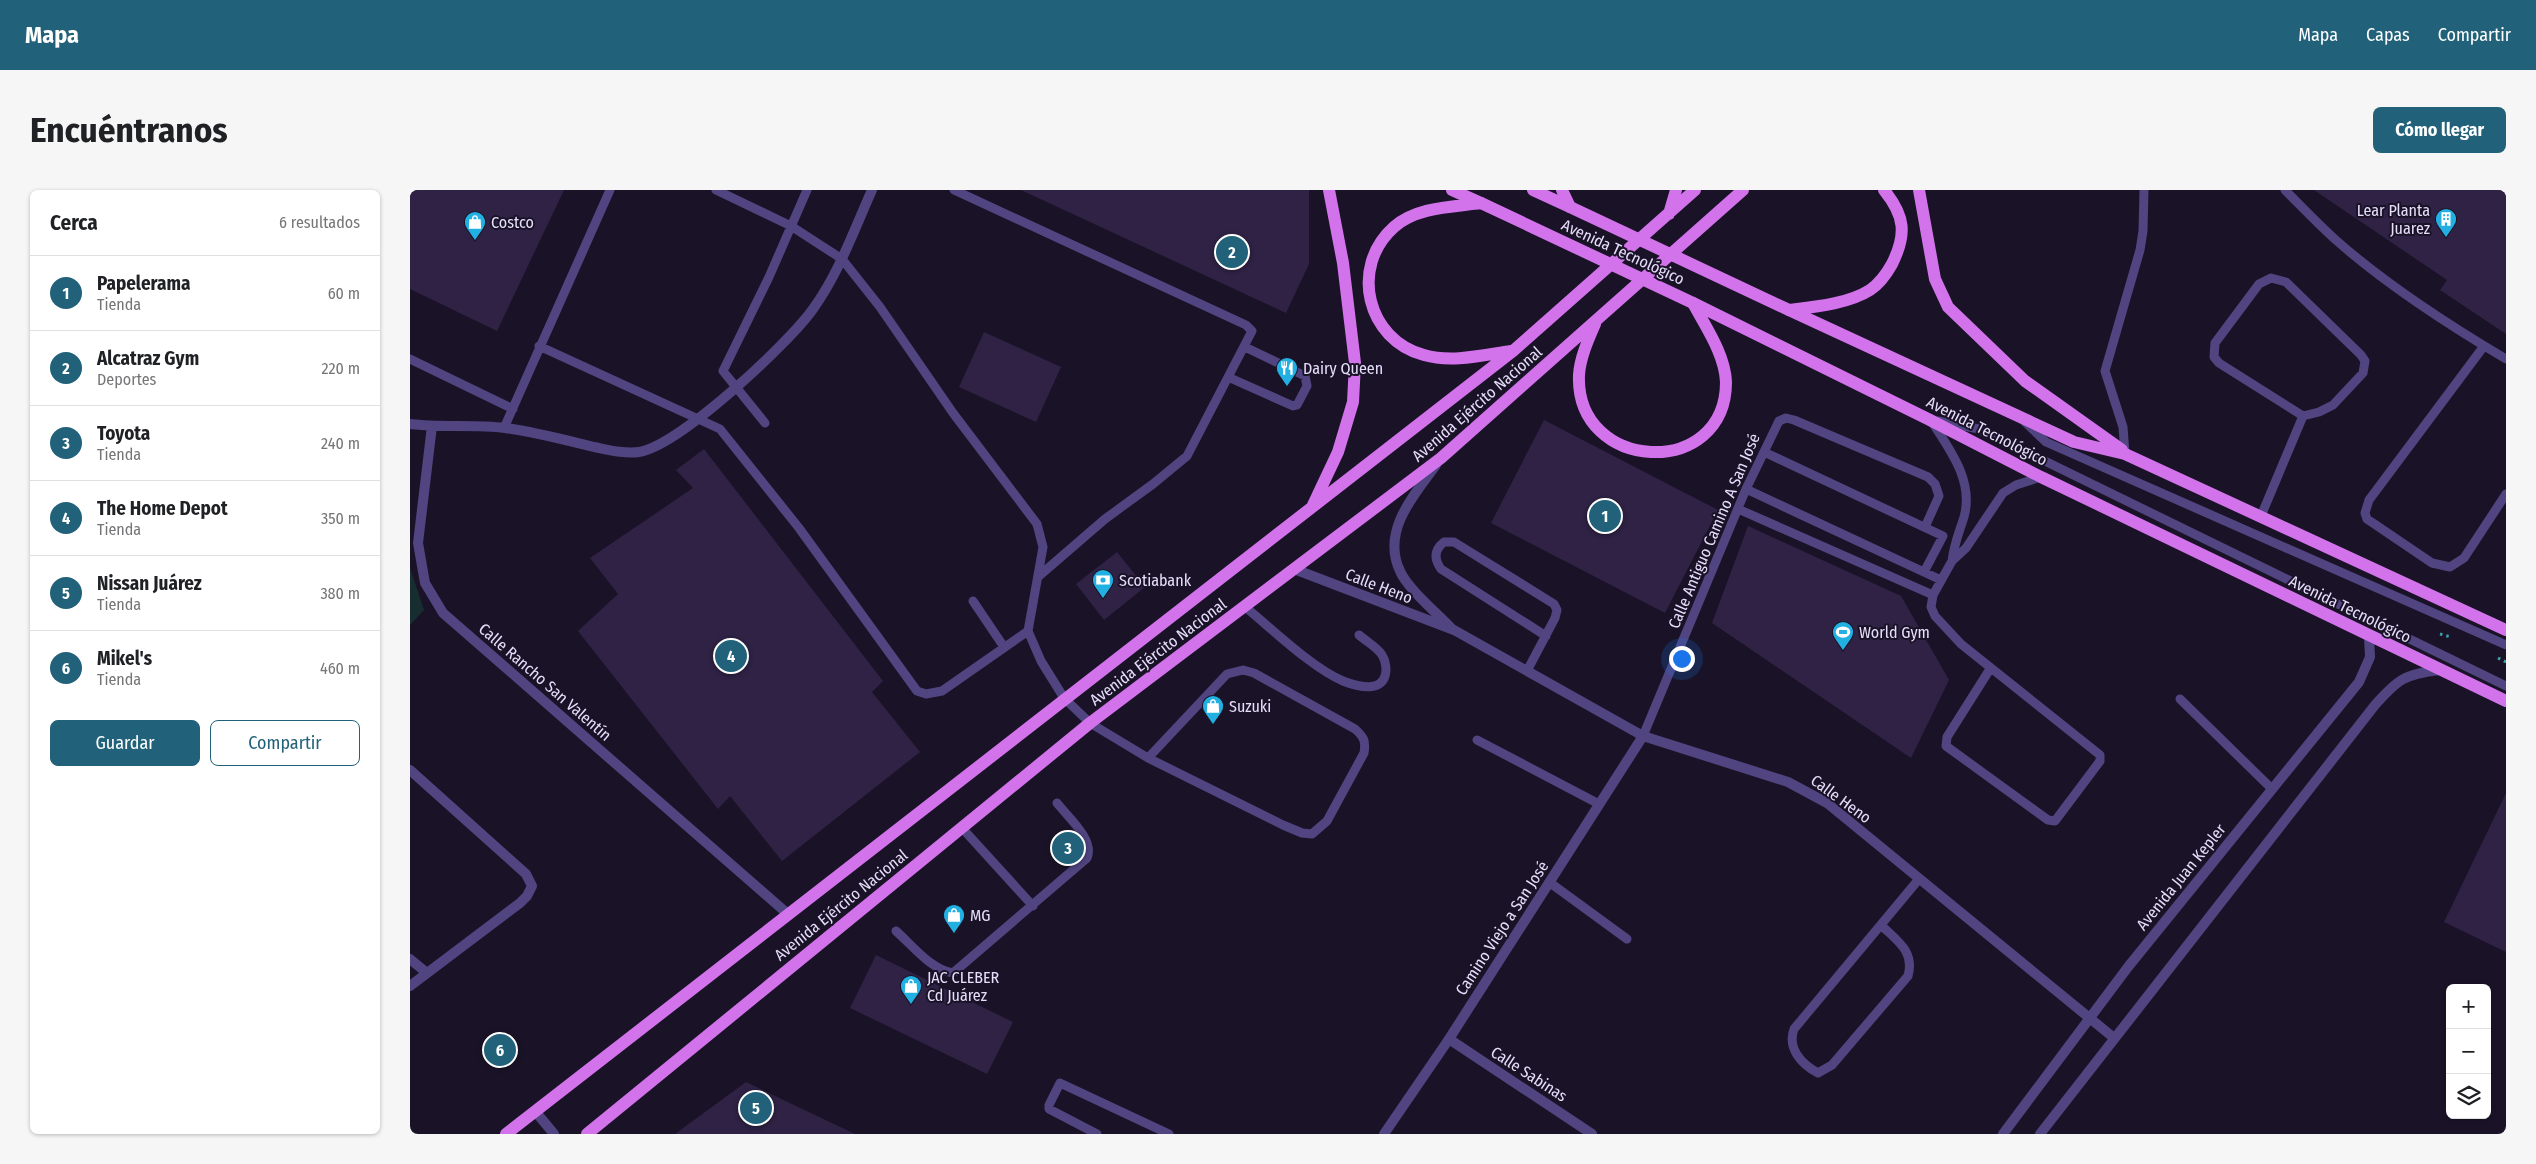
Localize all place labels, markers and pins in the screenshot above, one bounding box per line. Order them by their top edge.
place label: Lear Planta Juarez [2357,201,2430,238]
building icon: Lear Planta Juarez [2434,207,2458,238]
shop icon: Costco [463,210,487,241]
place label: Costco [491,213,534,232]
pin: 2 [1216,233,1248,271]
restaurant icon: Dairy Queen [1275,356,1299,387]
place label: Dairy Queen [1303,359,1383,378]
pin: 1 [1589,497,1621,535]
bank icon: Scotiabank [1091,568,1115,599]
place label: Scotiabank [1119,571,1192,590]
sports icon: World Gym [1831,620,1855,651]
place label: World Gym [1859,623,1930,642]
pin: 4 [715,637,747,675]
shop icon: Suzuki [1201,694,1225,725]
place label: Suzuki [1229,697,1271,716]
pin: 3 [1052,829,1084,867]
shop icon: MG [942,903,966,934]
place label: MG [970,906,990,925]
place label: JAC CLEBER Cd Juárez [927,968,999,1005]
shop icon: JAC CLEBER Cd Juárez [899,974,923,1005]
pin: 6 [484,1031,516,1069]
pin: 5 [740,1089,772,1127]

